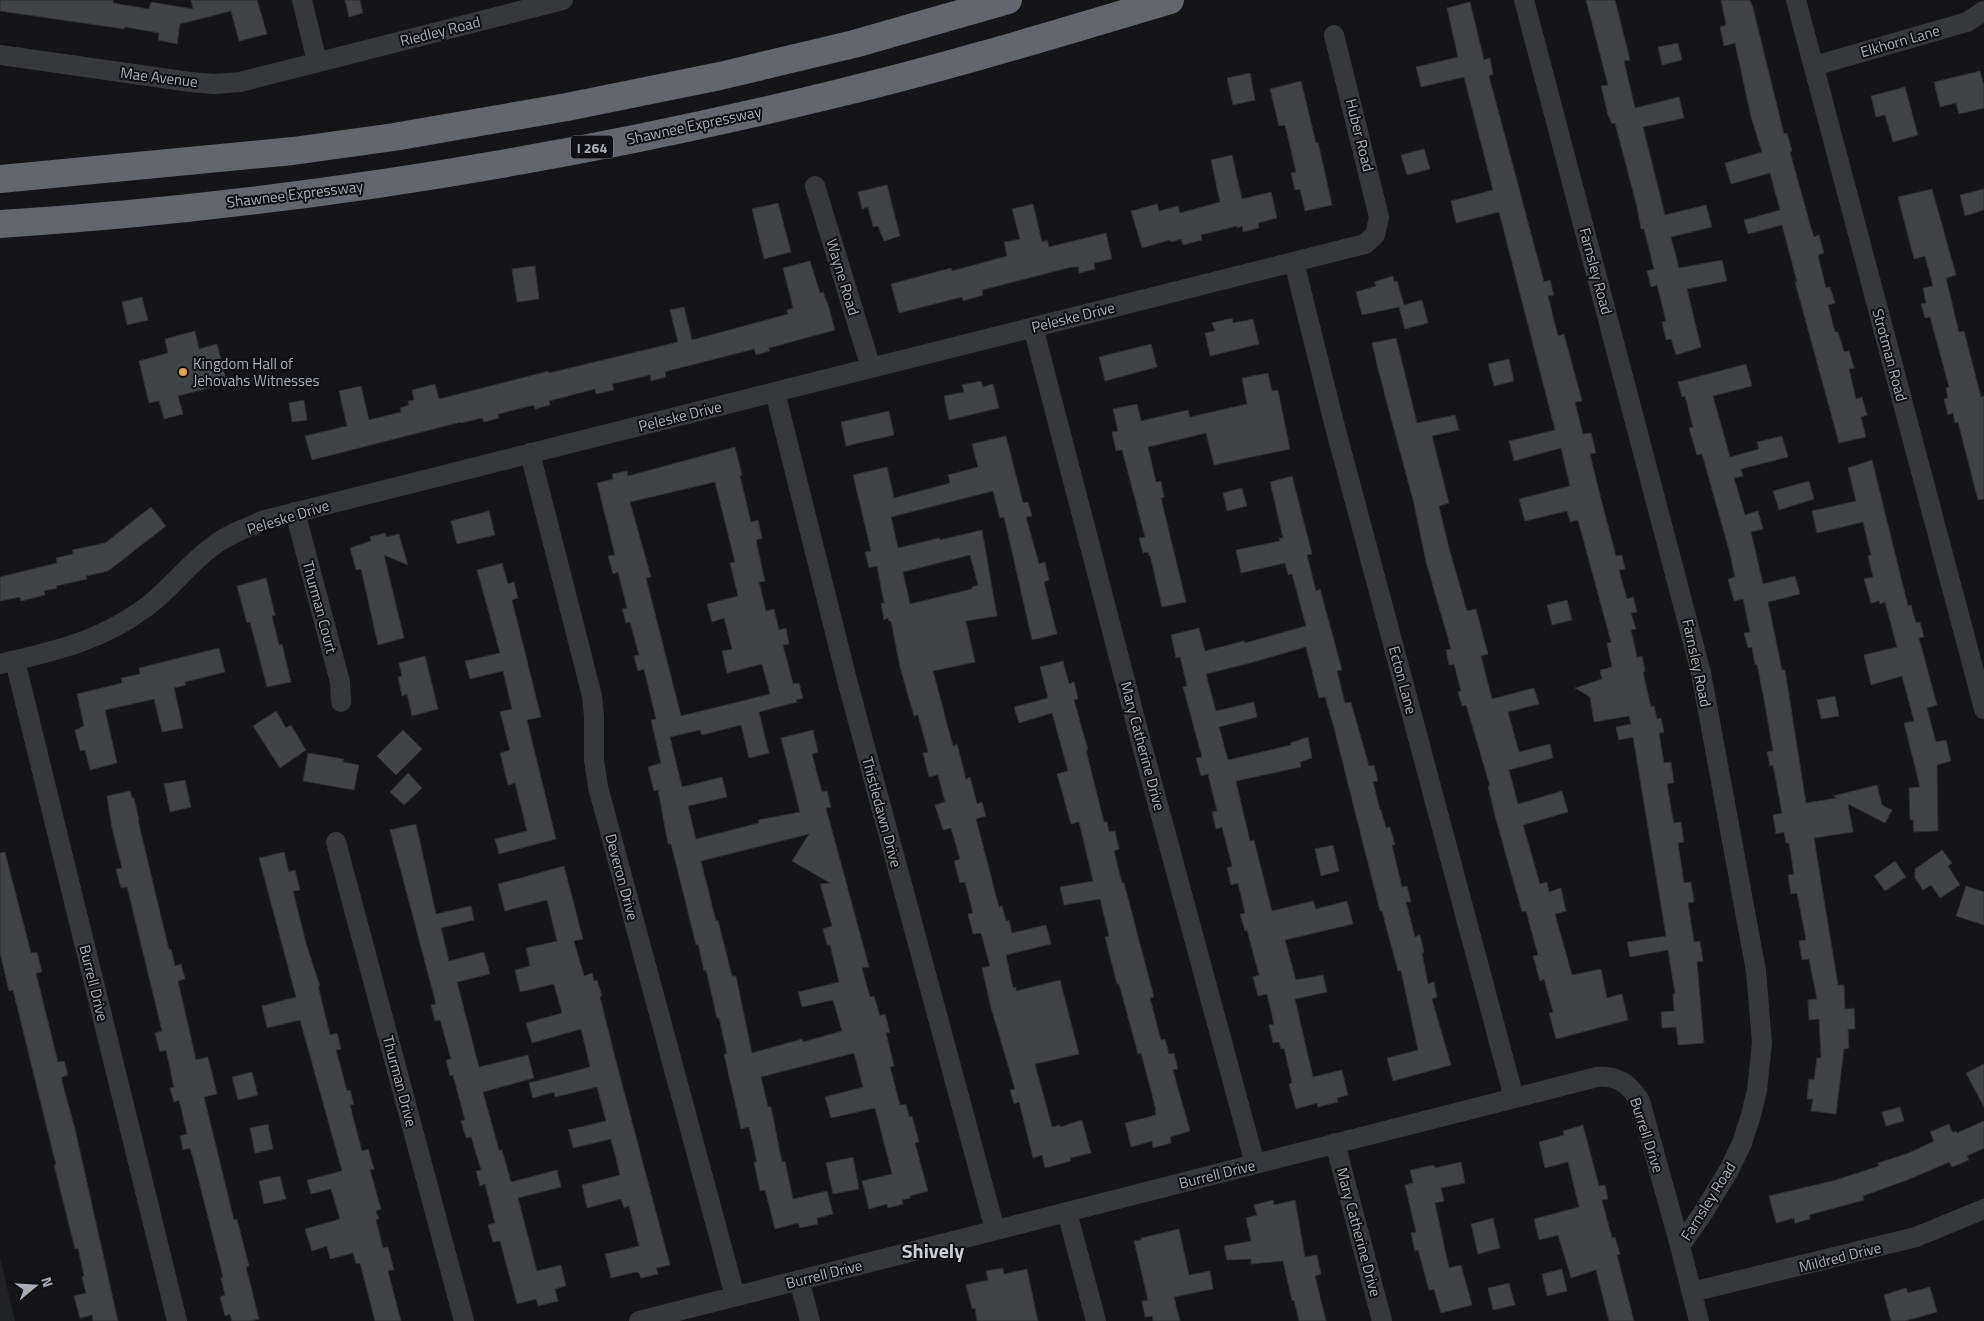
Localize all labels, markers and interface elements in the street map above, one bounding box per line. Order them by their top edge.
street label: Riedley Road [397,10,483,52]
street label: Elkhorn Lane [1858,19,1942,63]
street label: Mae Avenue [119,61,199,93]
street label: Huber Road [1340,96,1380,174]
street label: Shawnee Expressway [625,99,763,151]
road number: I 264 [571,136,613,158]
street label: Shawnee Expressway [226,174,364,214]
street label: Farnsley Road [1573,225,1619,317]
street label: Wayne Road [820,236,866,318]
street label: Peleske Drive [1029,296,1117,338]
street label: Strotman Road [1867,306,1913,404]
place label: Kingdom Hall of Jehovahs Witnesses [193,352,320,392]
marker: Kingdom Hall of Jehovahs Witnesses [177,366,189,378]
street label: Peleske Drive [636,395,724,437]
street label: Peleske Drive [244,494,332,540]
street label: Thurman Court [297,558,344,656]
street label: Farnsley Road [1676,617,1718,709]
street label: Ecton Lane [1383,643,1423,717]
street label: Mary Catherine Drive [1115,679,1171,813]
street label: Thistledawn Drive [856,754,908,870]
street label: Deveron Drive [599,831,645,923]
street label: Burrell Drive [73,942,115,1024]
street label: Thurman Drive [377,1033,423,1129]
street label: Burrell Drive [1624,1094,1670,1176]
street label: Burrell Drive [1176,1153,1258,1195]
street label: Farnsley Road [1675,1157,1741,1245]
street label: Mary Catherine Drive [1331,1165,1387,1299]
district label: Shively [902,1235,964,1266]
street label: Mildred Drive [1796,1236,1884,1278]
street label: Burrell Drive [783,1253,865,1295]
north arrow [10,1261,60,1311]
text: N [36,1274,59,1290]

